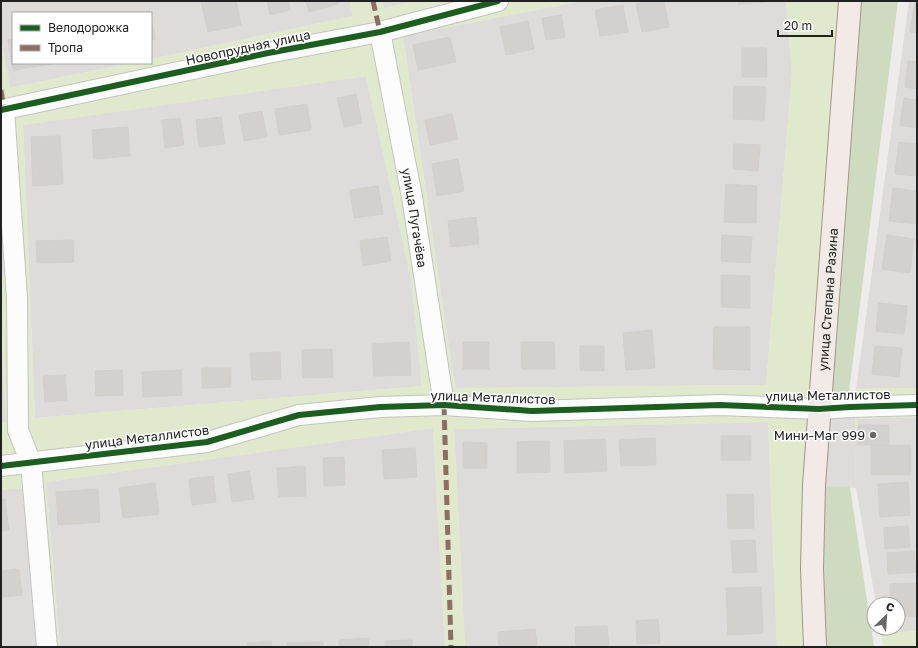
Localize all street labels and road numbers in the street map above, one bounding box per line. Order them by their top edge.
street label: Новопрудная улица [184,26,312,68]
street label: улица Пугачёва [399,166,431,269]
street label: улица Степана Разина [814,227,841,372]
street label: улица Металлистов [765,386,891,404]
street label: улица Металлистов [430,387,556,407]
street label: улица Металлистов [84,421,210,453]

